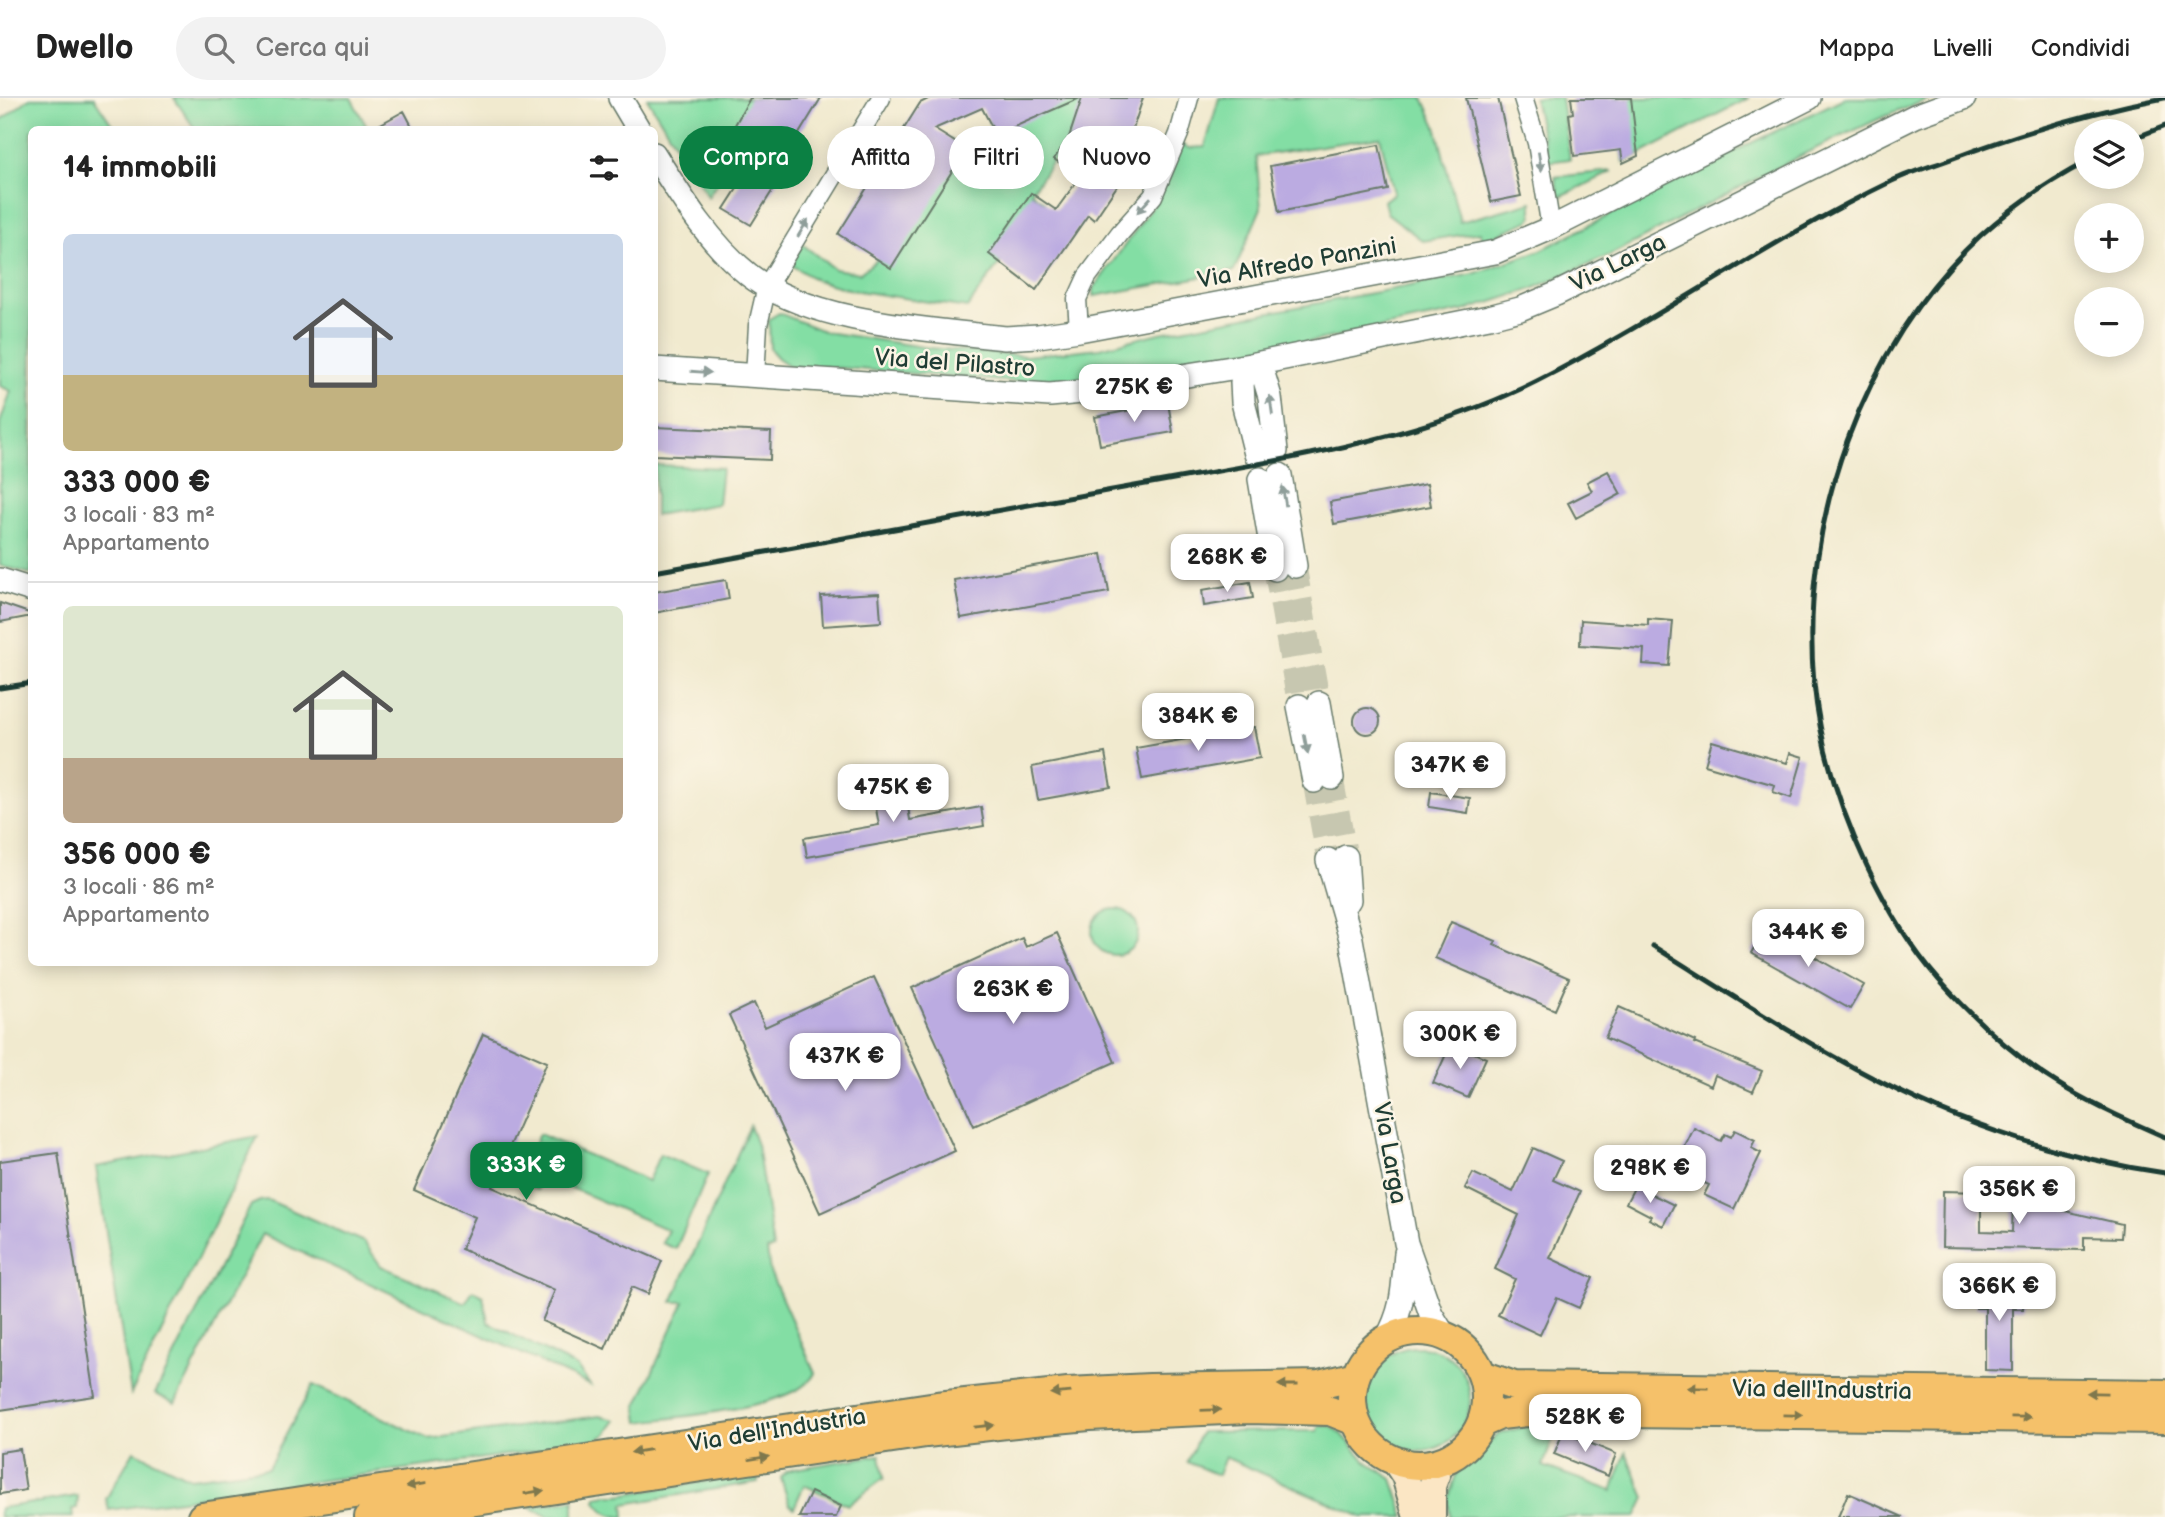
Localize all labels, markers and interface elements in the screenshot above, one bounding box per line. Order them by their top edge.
search box [176,17,666,80]
text: Dwello [35,28,134,68]
icon: search [200,29,238,67]
text: Cerca qui [256,33,370,64]
text: Mappa [1819,34,1894,63]
text: Livelli [1932,34,1993,63]
text: Condividi [2031,34,2130,63]
map controls [2074,119,2144,357]
button: layers [2074,119,2144,189]
chip: Compra [679,126,813,189]
chip: Affitta [827,126,935,189]
chip: Filtri [949,126,1044,189]
chip: Nuovo [1058,126,1175,189]
icon: filters [585,149,623,187]
text: 14 immobili [63,150,217,186]
one-way arrow [1535,151,1546,173]
one-way arrow [1136,196,1152,214]
button: + [2074,203,2144,273]
one-way arrow [796,218,809,237]
street label: Via Larga [1565,227,1671,299]
street label: Via Alfredo Panzini [1195,231,1399,295]
icon: home [280,280,406,406]
button: − [2074,287,2144,357]
street label: Via del Pilastro [874,343,1036,383]
pin: 275K € [1077,364,1191,424]
one-way arrow [690,367,712,378]
text: 275K € [1095,373,1173,401]
one-way arrow [1265,394,1276,416]
text: 333 000 € [63,465,210,501]
one-way arrow [1278,485,1289,507]
text: 3 locali · 83 m² [63,501,215,529]
text: Appartamento [63,529,210,557]
pin: 268K € [1170,534,1284,594]
text: 268K € [1187,543,1267,571]
icon: home [280,652,406,778]
pin: 384K € [1141,694,1255,753]
text: 384K € [1158,702,1238,730]
one-way arrow [1301,733,1312,755]
pin: 347K € [1393,742,1507,802]
text: 347K € [1411,751,1489,779]
pin: 475K € [836,764,950,824]
text: 475K € [854,773,932,801]
text: 356 000 € [63,837,211,873]
text: 3 locali · 86 m² [63,873,215,901]
text: Appartamento [63,901,210,929]
pin: 344K € [1751,910,1865,969]
text: 344K € [1768,918,1848,946]
pin: 263K € [956,967,1070,1026]
text: 263K € [973,975,1053,1003]
pin: 300K € [1403,1012,1517,1071]
text: 300K € [1419,1020,1501,1048]
pin: 437K € [788,1034,902,1093]
text: 437K € [806,1042,884,1070]
street label: Via Larga [1367,1100,1413,1206]
pin: 333K € [469,1142,583,1202]
pin: 298K € [1593,1146,1707,1205]
text: 333K € [486,1151,566,1179]
text: 298K € [1610,1154,1690,1182]
pin: 356K € [1962,1166,2076,1226]
text: 356K € [1979,1175,2059,1203]
pin: 366K € [1942,1264,2056,1323]
text: 366K € [1959,1272,2039,1300]
street label: Via dell'Industria [1732,1374,1912,1406]
one-way arrow [1277,1379,1299,1391]
one-way arrow [1687,1383,1709,1394]
one-way arrow [1049,1388,1071,1399]
one-way arrow [2086,1388,2108,1399]
pin: 528K € [1528,1394,1642,1454]
street label: Via dell'Industria [686,1402,868,1458]
text: 528K € [1545,1403,1625,1431]
one-way arrow [1200,1405,1222,1416]
one-way arrow [1782,1409,1804,1421]
one-way arrow [2010,1411,2032,1423]
one-way arrow [973,1420,995,1431]
one-way arrow [630,1445,652,1456]
one-way arrow [748,1452,770,1463]
one-way arrow [405,1479,427,1490]
one-way arrow [523,1486,545,1497]

